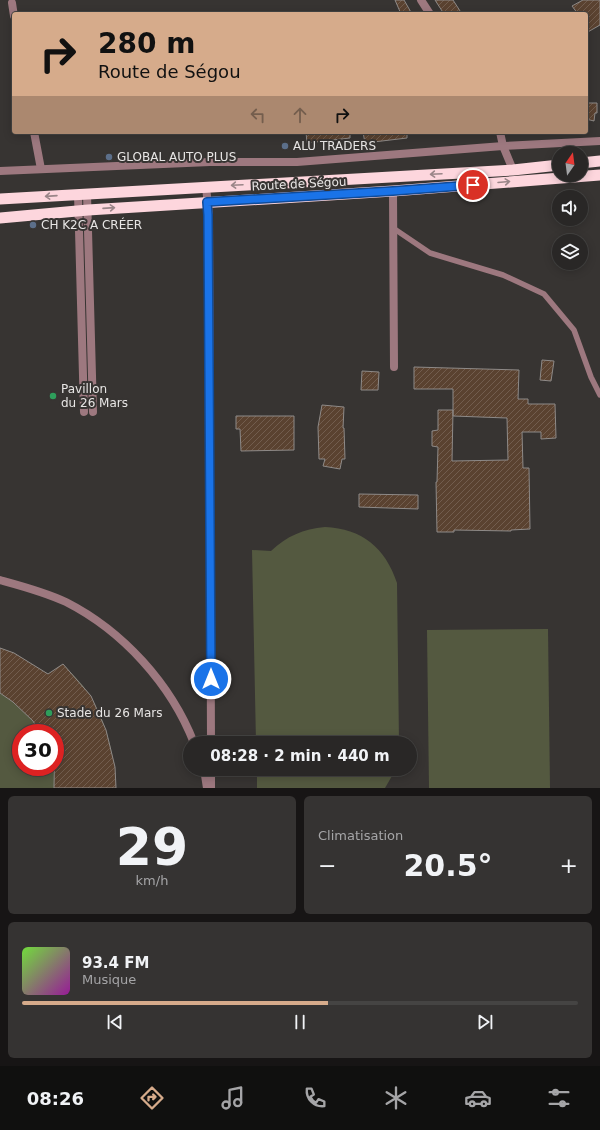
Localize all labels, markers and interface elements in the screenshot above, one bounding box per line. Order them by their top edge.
text: 280 m [98,27,195,60]
icon: right [32,28,84,80]
text: Route de Ségou [98,61,241,82]
icon: left [247,104,269,126]
icon: ahead [289,104,311,126]
icon: right [331,104,353,126]
place label: ALU TRADERS [293,139,376,153]
marker: ALU TRADERS [280,141,290,151]
north arrow [552,146,588,182]
map controls [552,146,588,270]
place label: GLOBAL AUTO PLUS [117,150,236,164]
marker: GLOBAL AUTO PLUS [104,152,114,162]
pin [456,168,490,202]
one-way arrow [430,171,443,178]
icon: arrive [462,174,484,196]
street label: Route de Ségou [251,175,347,193]
one-way arrow [497,179,510,186]
one-way arrow [231,182,244,189]
button: sound [552,190,588,226]
one-way arrow [45,192,58,199]
one-way arrow [102,205,115,212]
place label: CH K2C A CRÉER [41,217,142,232]
marker: CH K2C A CRÉER [28,220,38,230]
button: layers [552,234,588,270]
place label: Pavillon du 26 Mars [61,382,128,410]
marker: Pavillon du 26 Mars [48,391,58,401]
position arrow [190,658,232,700]
place label: Stade du 26 Mars [57,706,163,720]
marker: Stade du 26 Mars [44,708,54,718]
speed limit sign: 30 [12,724,64,776]
text: 08:28 · 2 min · 440 m [210,747,390,765]
text: 29 [116,817,188,877]
text: Climatisation [318,828,403,843]
text: 20.5° [403,848,493,883]
text: − [318,853,336,878]
text: + [560,853,578,878]
text: km/h [136,873,168,888]
text: 93.4 FM [82,954,149,972]
text: Musique [82,972,136,987]
icon: previous [104,1011,126,1033]
icon: pause [289,1011,311,1033]
icon: next [474,1011,496,1033]
icon: directions [138,1084,166,1112]
icon: music [219,1084,247,1112]
icon: phone [301,1084,329,1112]
icon: climate [382,1084,410,1112]
icon: car [464,1084,492,1112]
icon: filters [545,1084,573,1112]
text: 08:26 [27,1088,84,1109]

